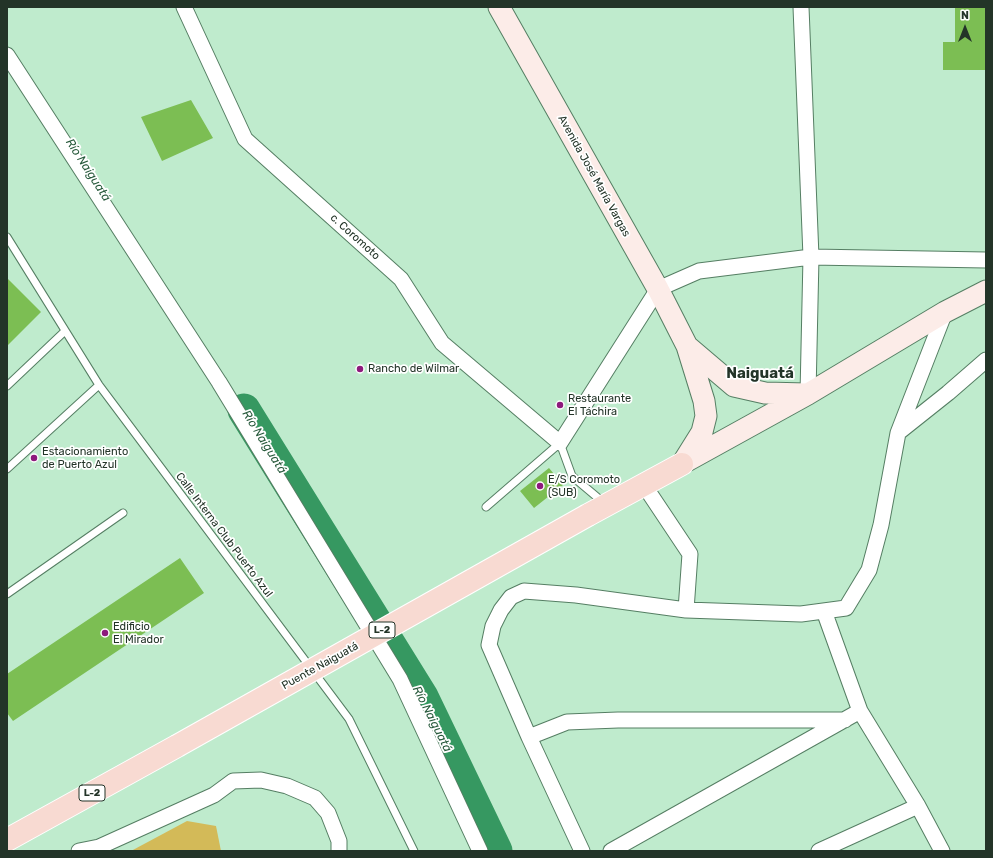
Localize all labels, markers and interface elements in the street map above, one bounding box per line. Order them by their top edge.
north arrow [945,8,985,48]
text: N [961,9,969,22]
street label: Avenida José María Vargas [555,113,633,239]
water label: Río Naiguatá [62,136,114,204]
street label: c. Coromoto [327,211,383,263]
place label: Rancho de Wilmar [368,362,459,376]
marker: Rancho de Wilmar [355,364,365,374]
district label: Naiguatá [726,365,794,383]
place label: Restaurante El Táchira [568,392,631,418]
marker: Restaurante El Táchira [555,400,565,410]
water label: Río Naiguatá [239,408,289,476]
place label: Estacionamiento de Puerto Azul [42,445,128,471]
marker: Estacionamiento de Puerto Azul [29,453,39,463]
street label: Calle Interna Club Puerto Azul [173,470,275,600]
place label: E/S Coromoto (SUB) [548,473,620,499]
marker: E/S Coromoto (SUB) [535,481,545,491]
place label: Edificio El Mirador [113,620,164,646]
road number: L-2 [369,622,395,638]
marker: Edificio El Mirador [100,628,110,638]
street label: Puente Naiguatá [279,639,361,693]
water label: Río Naiguatá [409,684,455,754]
road number: L-2 [79,785,105,801]

